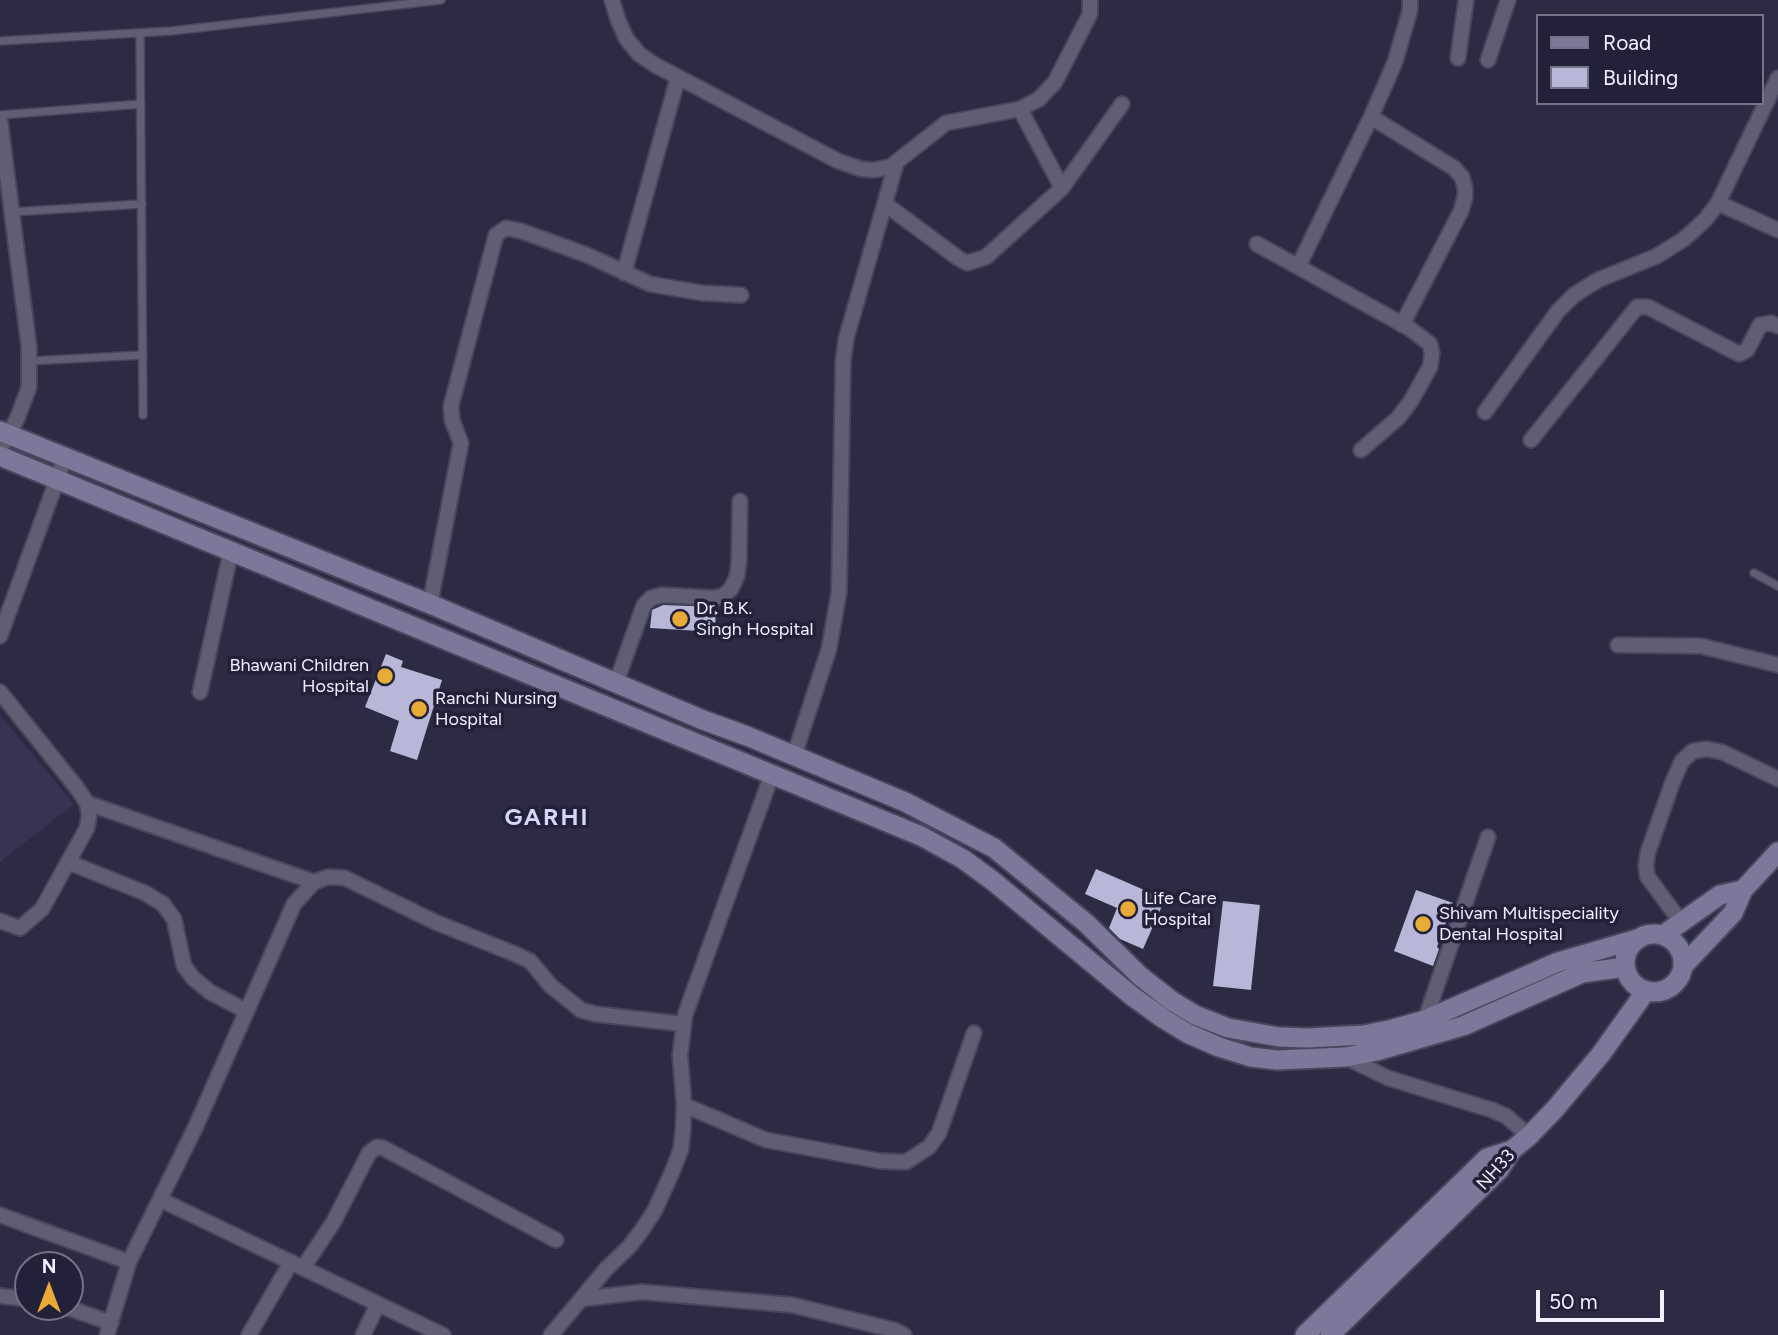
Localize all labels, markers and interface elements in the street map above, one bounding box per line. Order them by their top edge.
legend [1536,14,1764,105]
text: Road [1603,30,1651,55]
text: Building [1603,65,1678,90]
place label: Dr. B.K. Singh Hospital [696,598,813,640]
marker: Dr. B.K. Singh Hospital [670,609,690,629]
place label: Bhawani Children Hospital [230,655,369,698]
marker: Bhawani Children Hospital [375,666,395,686]
place label: Ranchi Nursing Hospital [435,688,557,730]
marker: Ranchi Nursing Hospital [409,699,429,719]
district label: GARHI [505,804,589,832]
place label: Life Care Hospital [1144,888,1216,930]
marker: Life Care Hospital [1118,899,1138,919]
place label: Shivam Multispeciality Dental Hospital [1439,903,1619,946]
marker: Shivam Multispeciality Dental Hospital [1413,914,1433,934]
street label: NH33 [1472,1145,1520,1195]
north arrow [14,1251,84,1321]
text: N [42,1255,56,1278]
scale bar [1540,1276,1668,1320]
text: 50 m [1549,1289,1598,1314]

